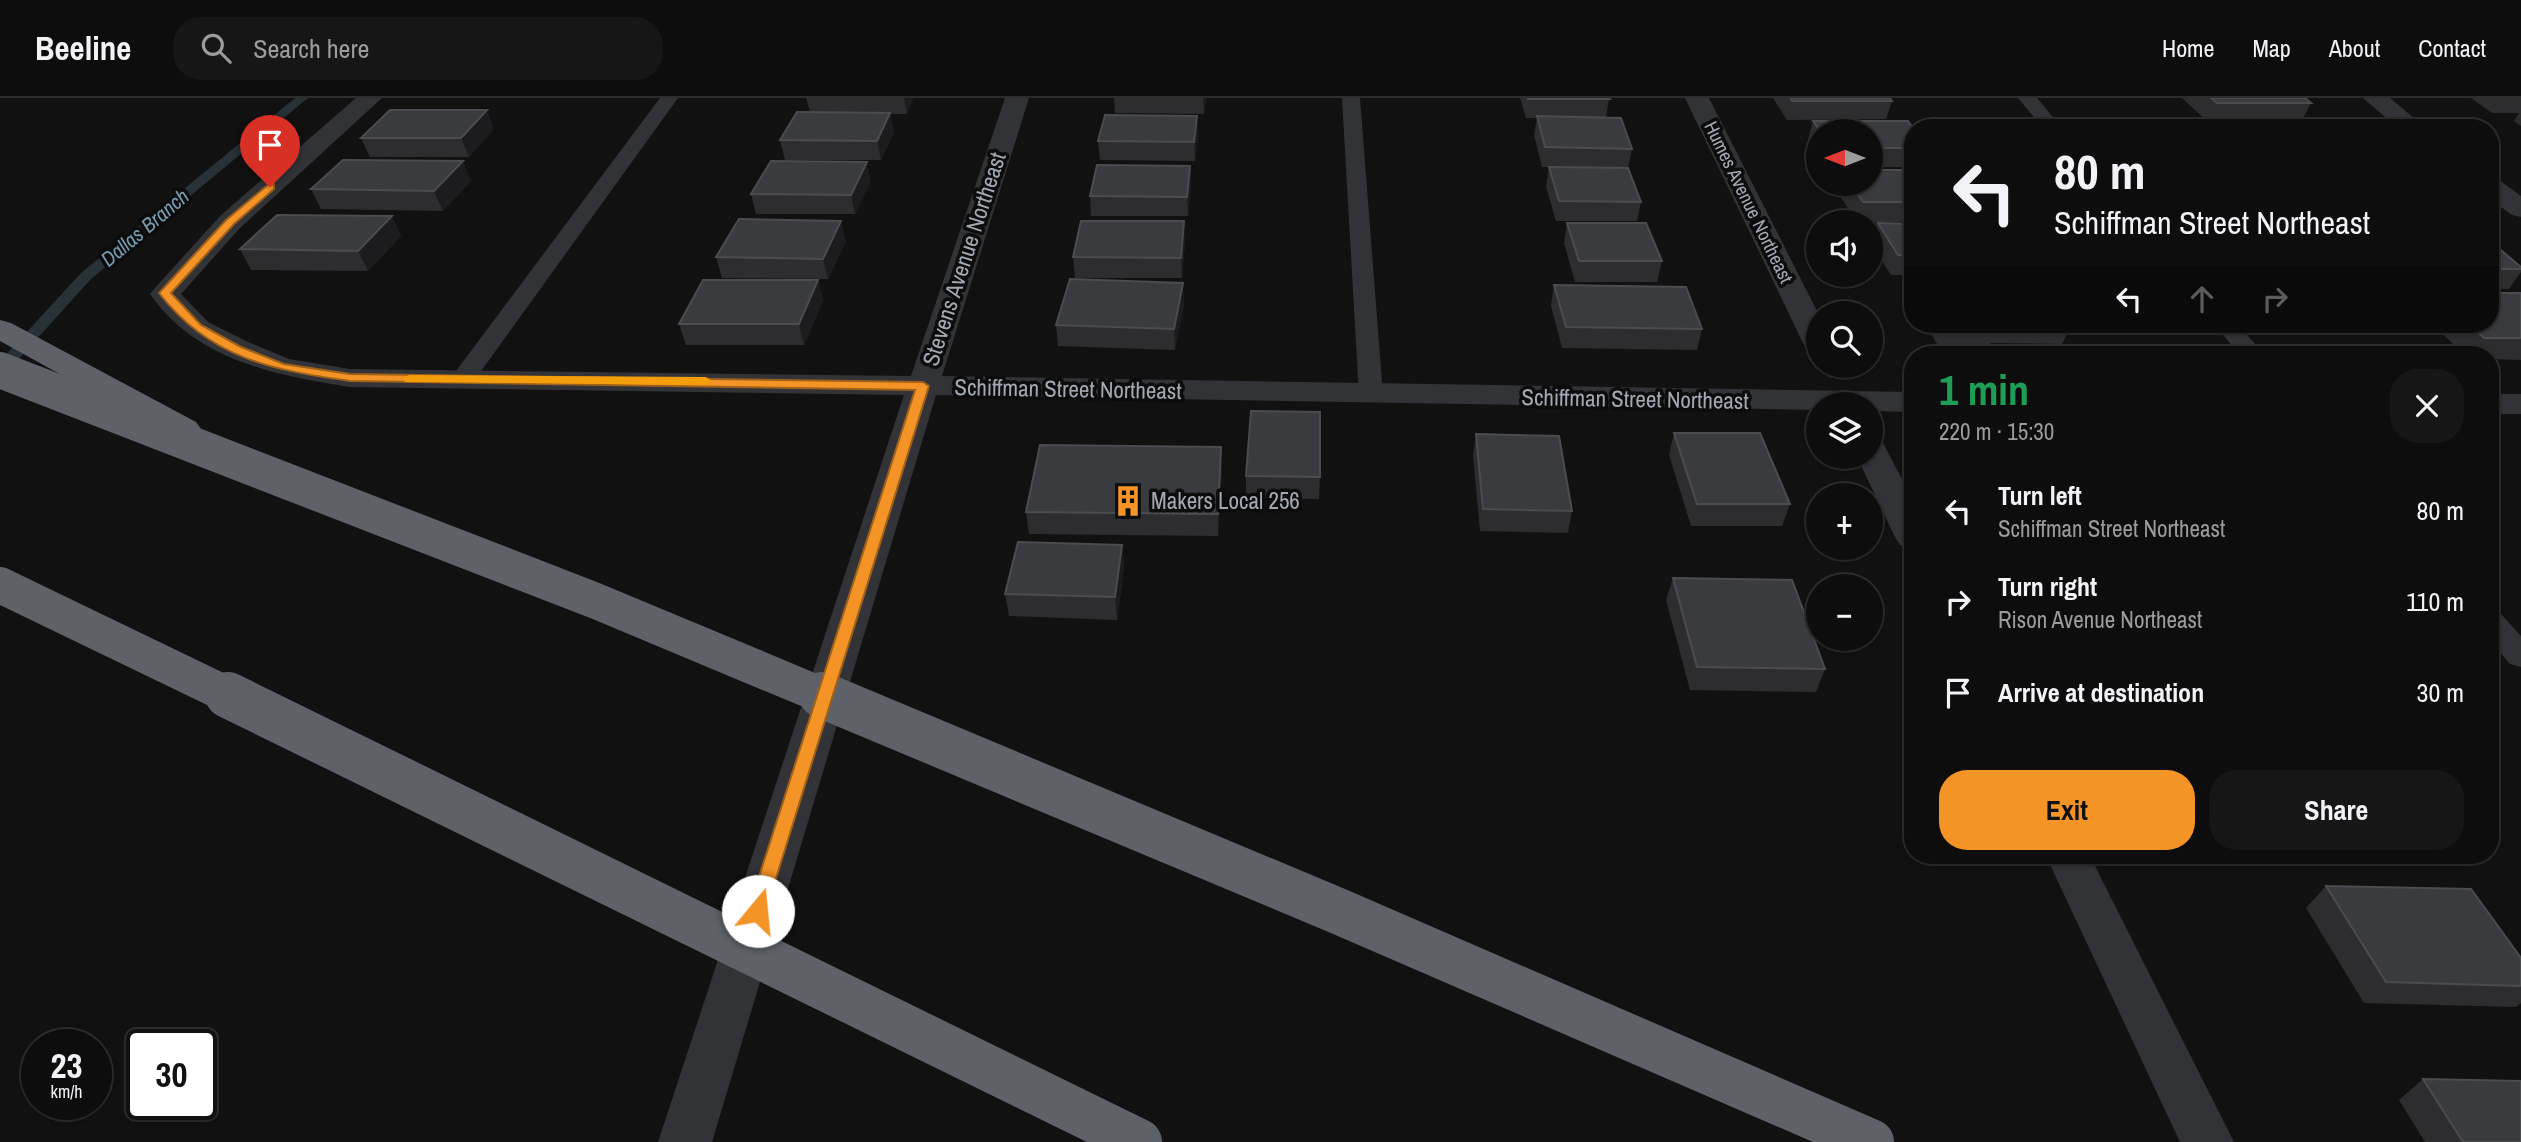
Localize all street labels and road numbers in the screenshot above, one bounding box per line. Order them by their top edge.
street label: Humes Avenue Northeast [1698,117,1800,288]
street label: Stevens Avenue Northeast [914,148,1013,370]
street label: Schiffman Street Northeast [954,371,1182,406]
street label: Schiffman Street Northeast [1521,381,1749,416]

